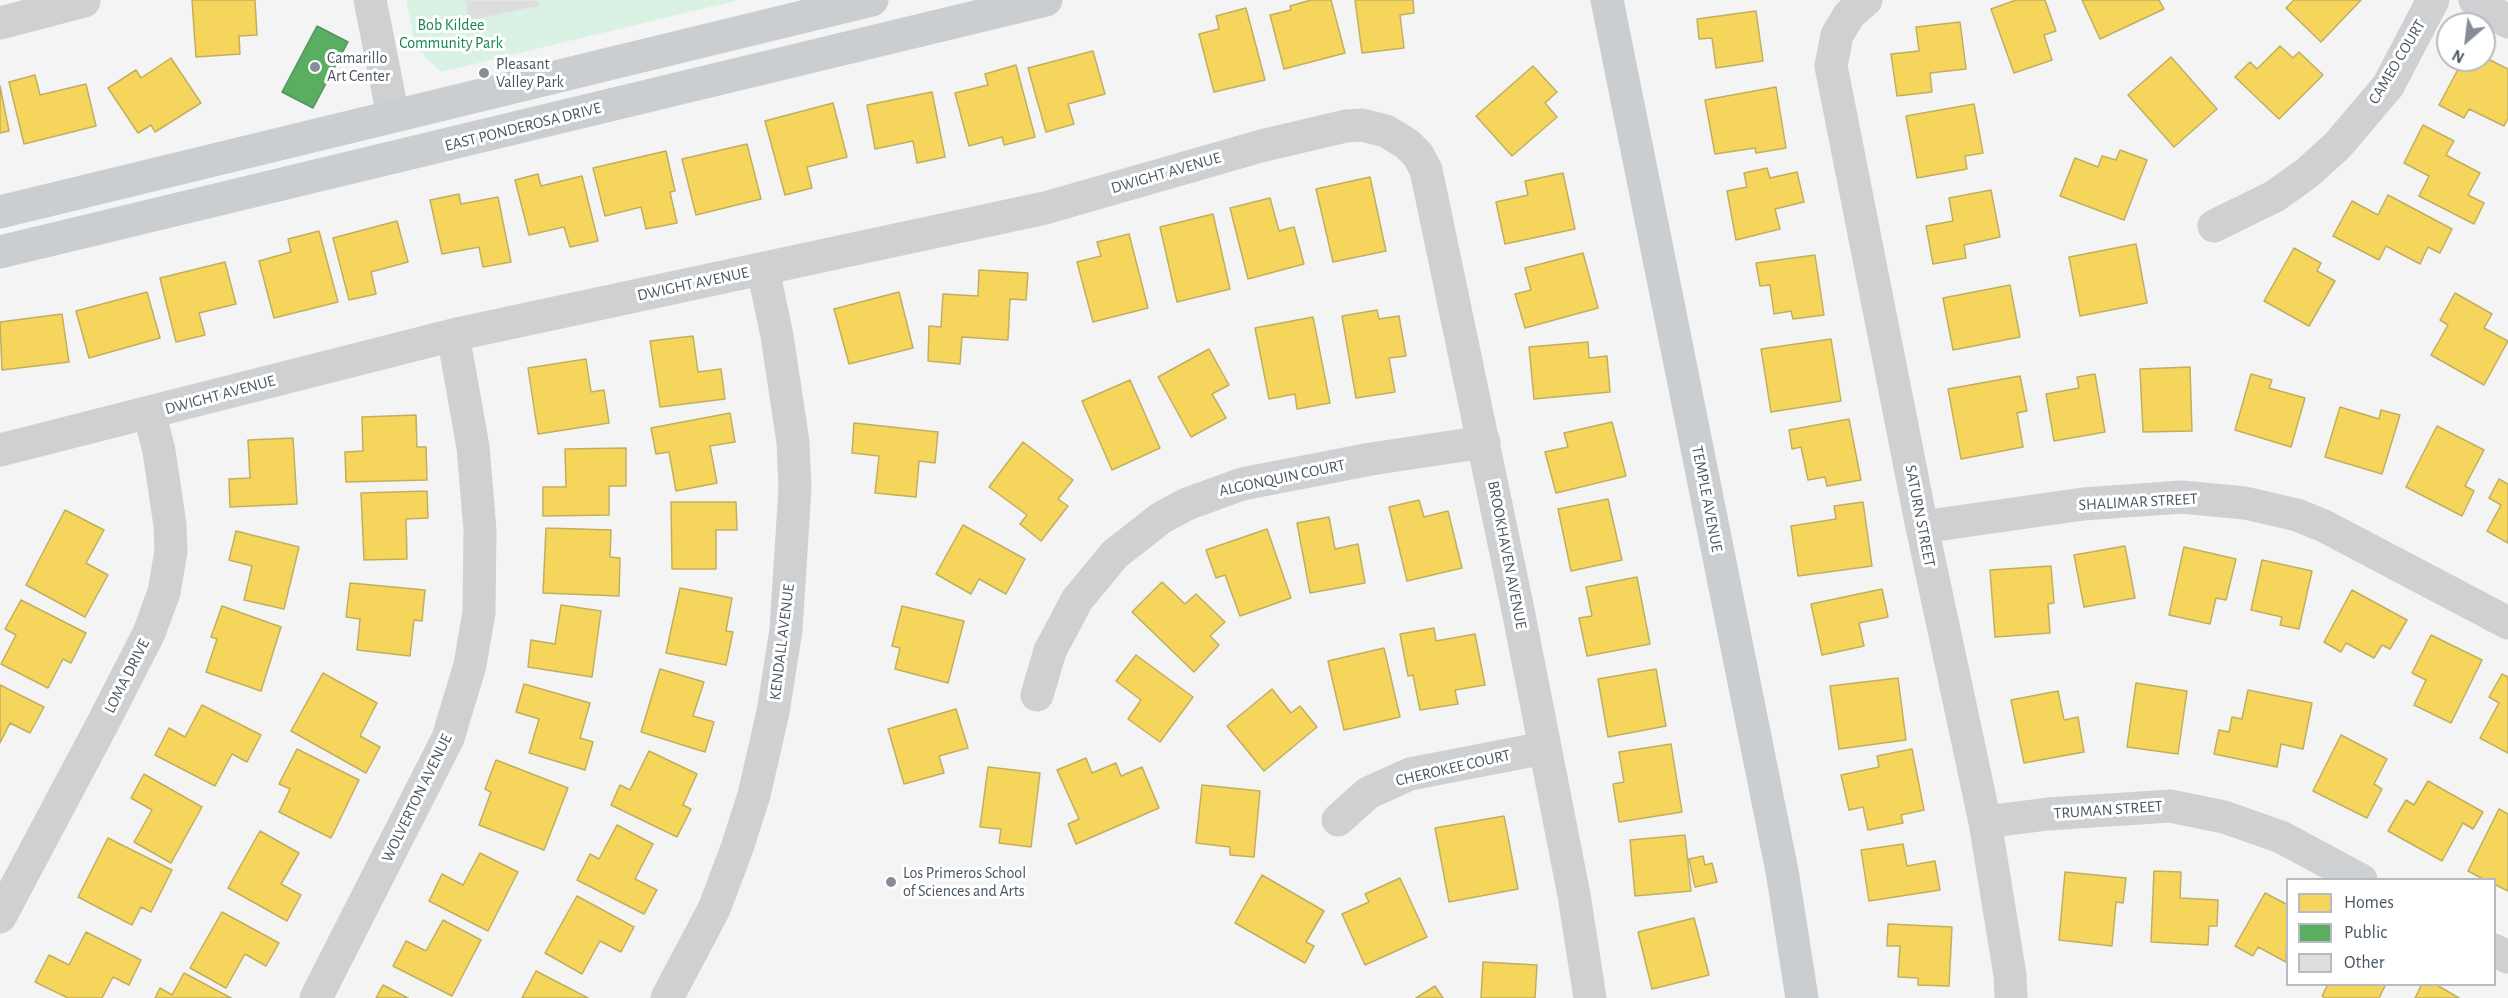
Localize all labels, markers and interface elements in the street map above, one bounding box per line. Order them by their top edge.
north arrow [2436,12,2496,72]
park label: Bob Kildee Community Park [399,15,503,53]
street label: CAMEO COURT [2364,16,2430,108]
text: N [2450,46,2467,66]
place label: Camarillo Art Center [327,48,390,86]
place label: Pleasant Valley Park [496,54,564,92]
marker: Camarillo Art Center [308,60,322,74]
marker: Pleasant Valley Park [477,66,491,80]
street label: EAST PONDEROSA DRIVE [443,98,603,156]
street label: DWIGHT AVENUE [1109,148,1223,198]
street label: DWIGHT AVENUE [636,263,750,305]
street label: DWIGHT AVENUE [163,371,277,419]
street label: TEMPLE AVENUE [1687,444,1727,554]
street label: ALGONQUIN COURT [1217,455,1347,501]
street label: SATURN STREET [1901,463,1939,569]
street label: BROOKHAVEN AVENUE [1483,479,1531,631]
street label: SHALIMAR STREET [2078,489,2198,515]
street label: KENDALL AVENUE [765,583,799,701]
street label: LOMA DRIVE [100,636,154,716]
street label: WOLVERTON AVENUE [378,731,456,865]
street label: CHEROKEE COURT [1394,745,1512,791]
street label: TRUMAN STREET [2053,797,2163,823]
place label: Los Primeros School of Sciences and Arts [903,863,1026,901]
marker: Los Primeros School of Sciences and Arts [884,875,898,889]
legend [2286,878,2496,986]
text: Homes [2344,894,2394,912]
text: Public [2344,924,2387,942]
text: Other [2344,954,2385,972]

